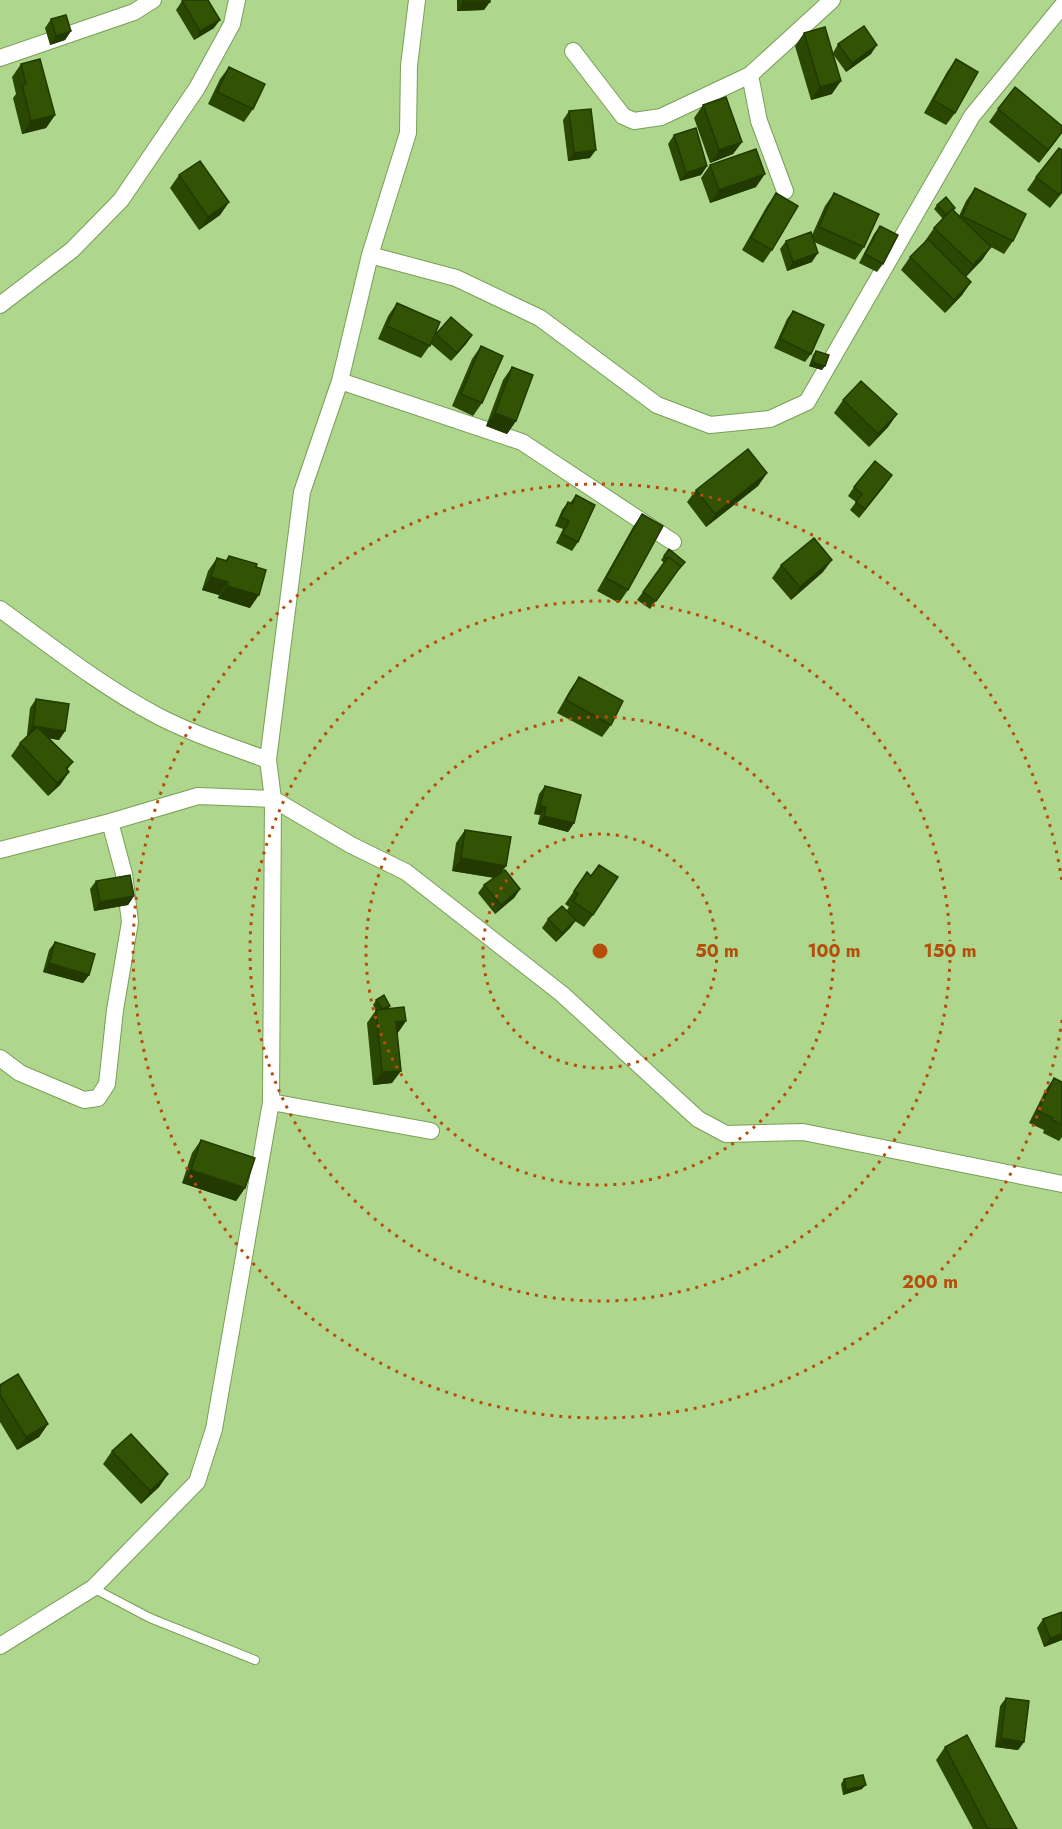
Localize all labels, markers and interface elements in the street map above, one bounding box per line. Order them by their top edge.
text: 50 m [695,938,739,964]
text: 100 m [807,938,861,964]
text: 150 m [924,938,976,964]
centre of rings [590,941,610,961]
text: 200 m [902,1269,958,1295]

